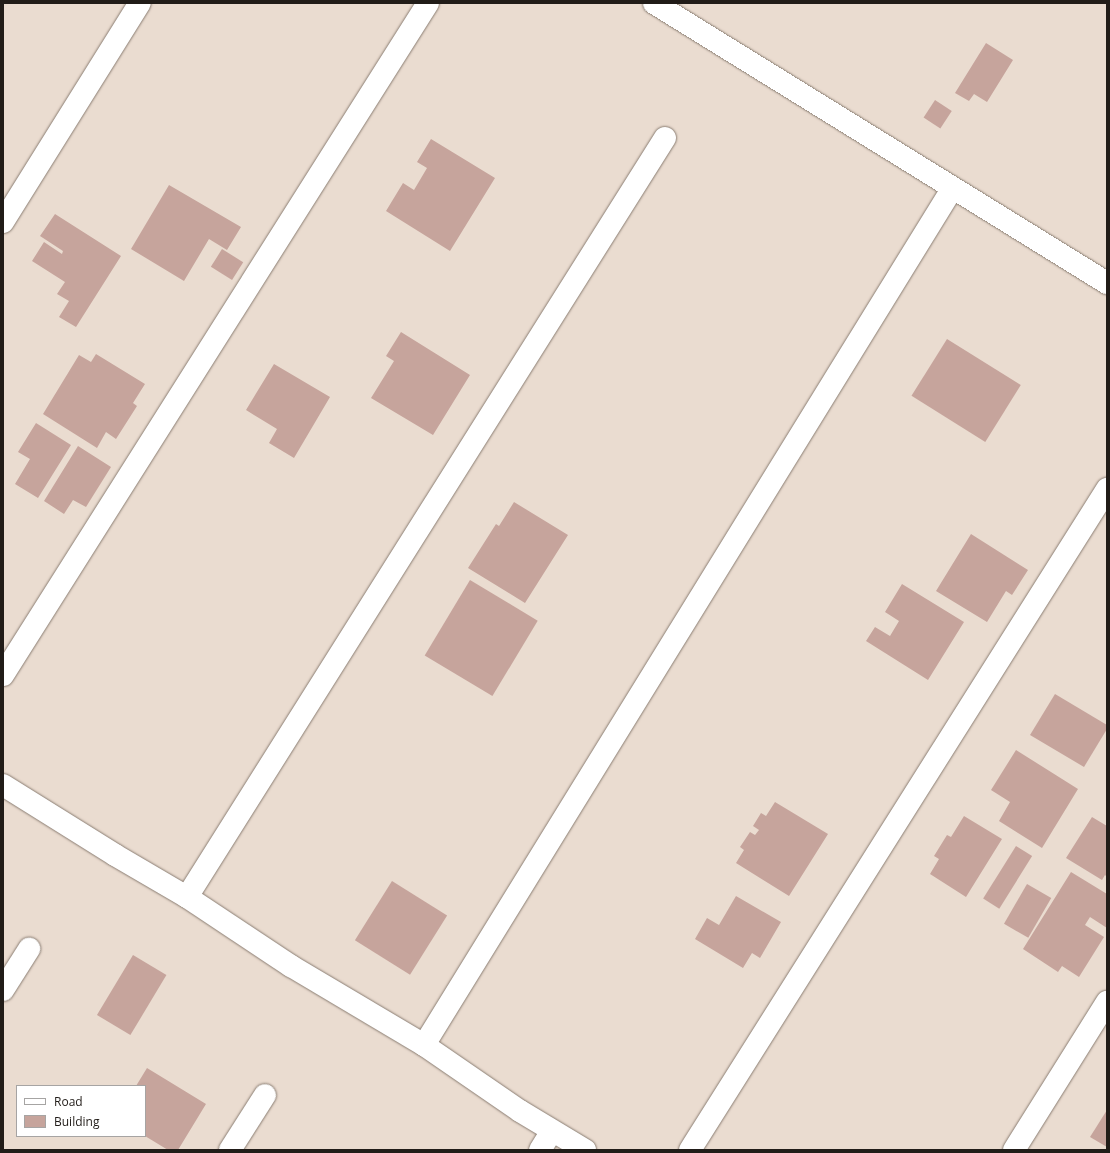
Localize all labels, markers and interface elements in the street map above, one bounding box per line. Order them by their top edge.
legend [16,1085,146,1137]
text: Road [54,1093,83,1110]
text: Building [54,1113,99,1130]

